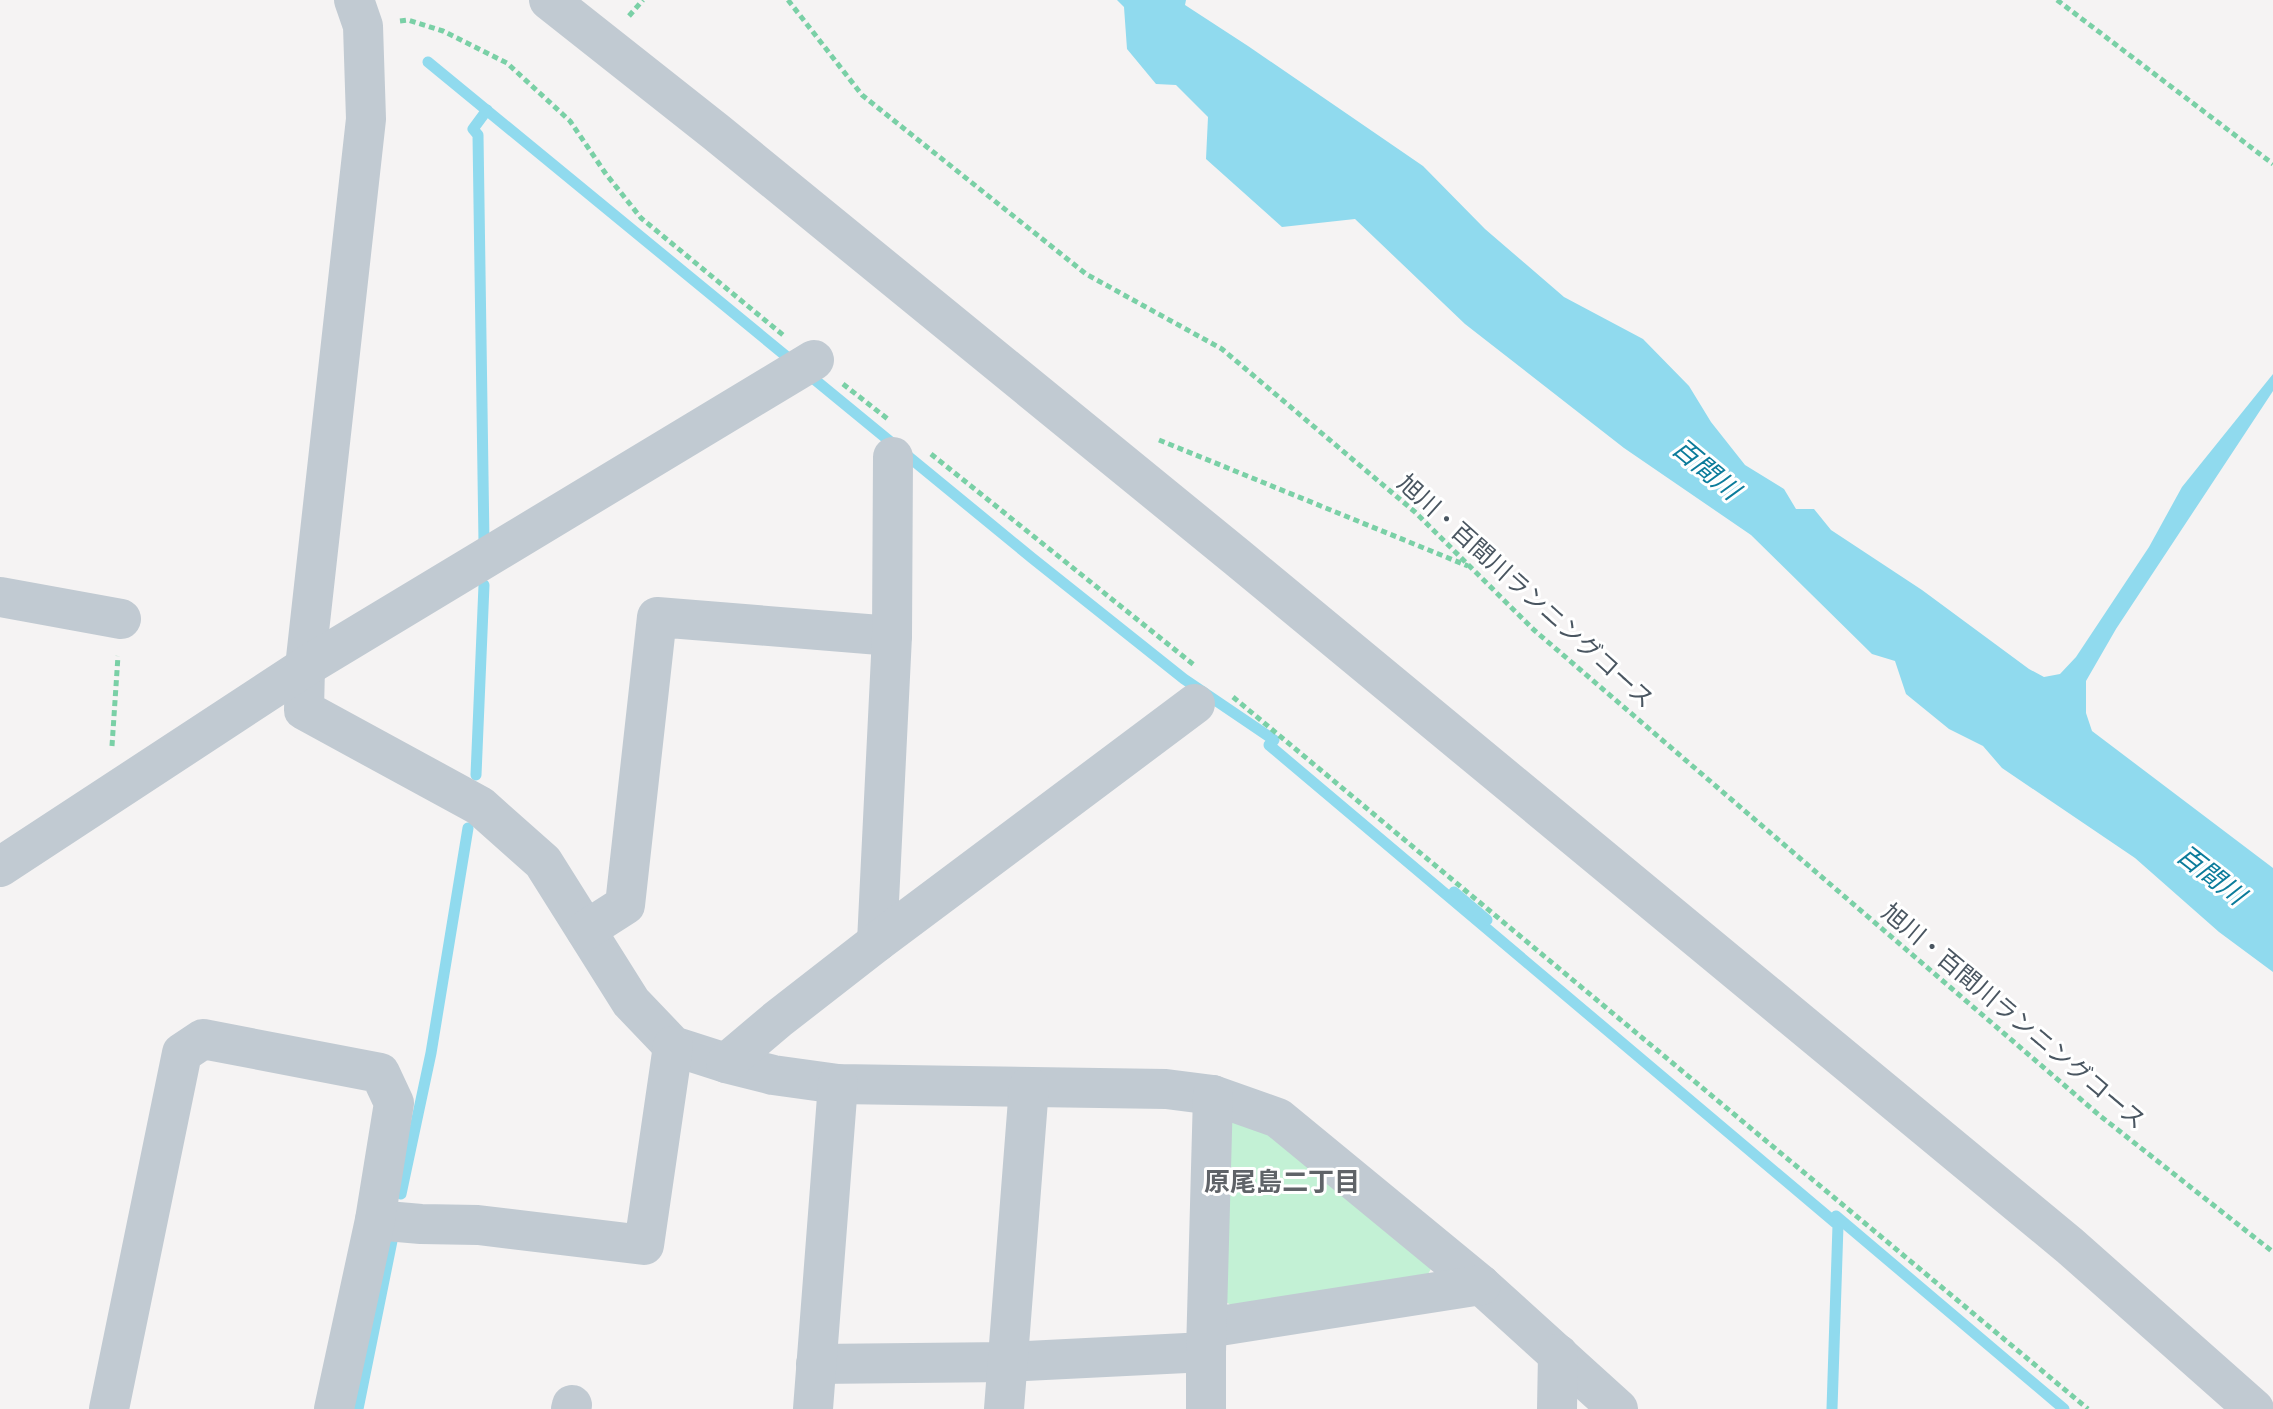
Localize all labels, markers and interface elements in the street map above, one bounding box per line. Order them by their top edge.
water label: 百間川 [1665,430,1750,510]
street label: 旭川・百間川ランニングコース [1391,467,1661,715]
water label: 百間川 [2169,837,2255,915]
street label: 旭川・百間川ランニングコース [1875,896,2153,1136]
district label: 原尾島二丁目 [1204,1164,1360,1200]

